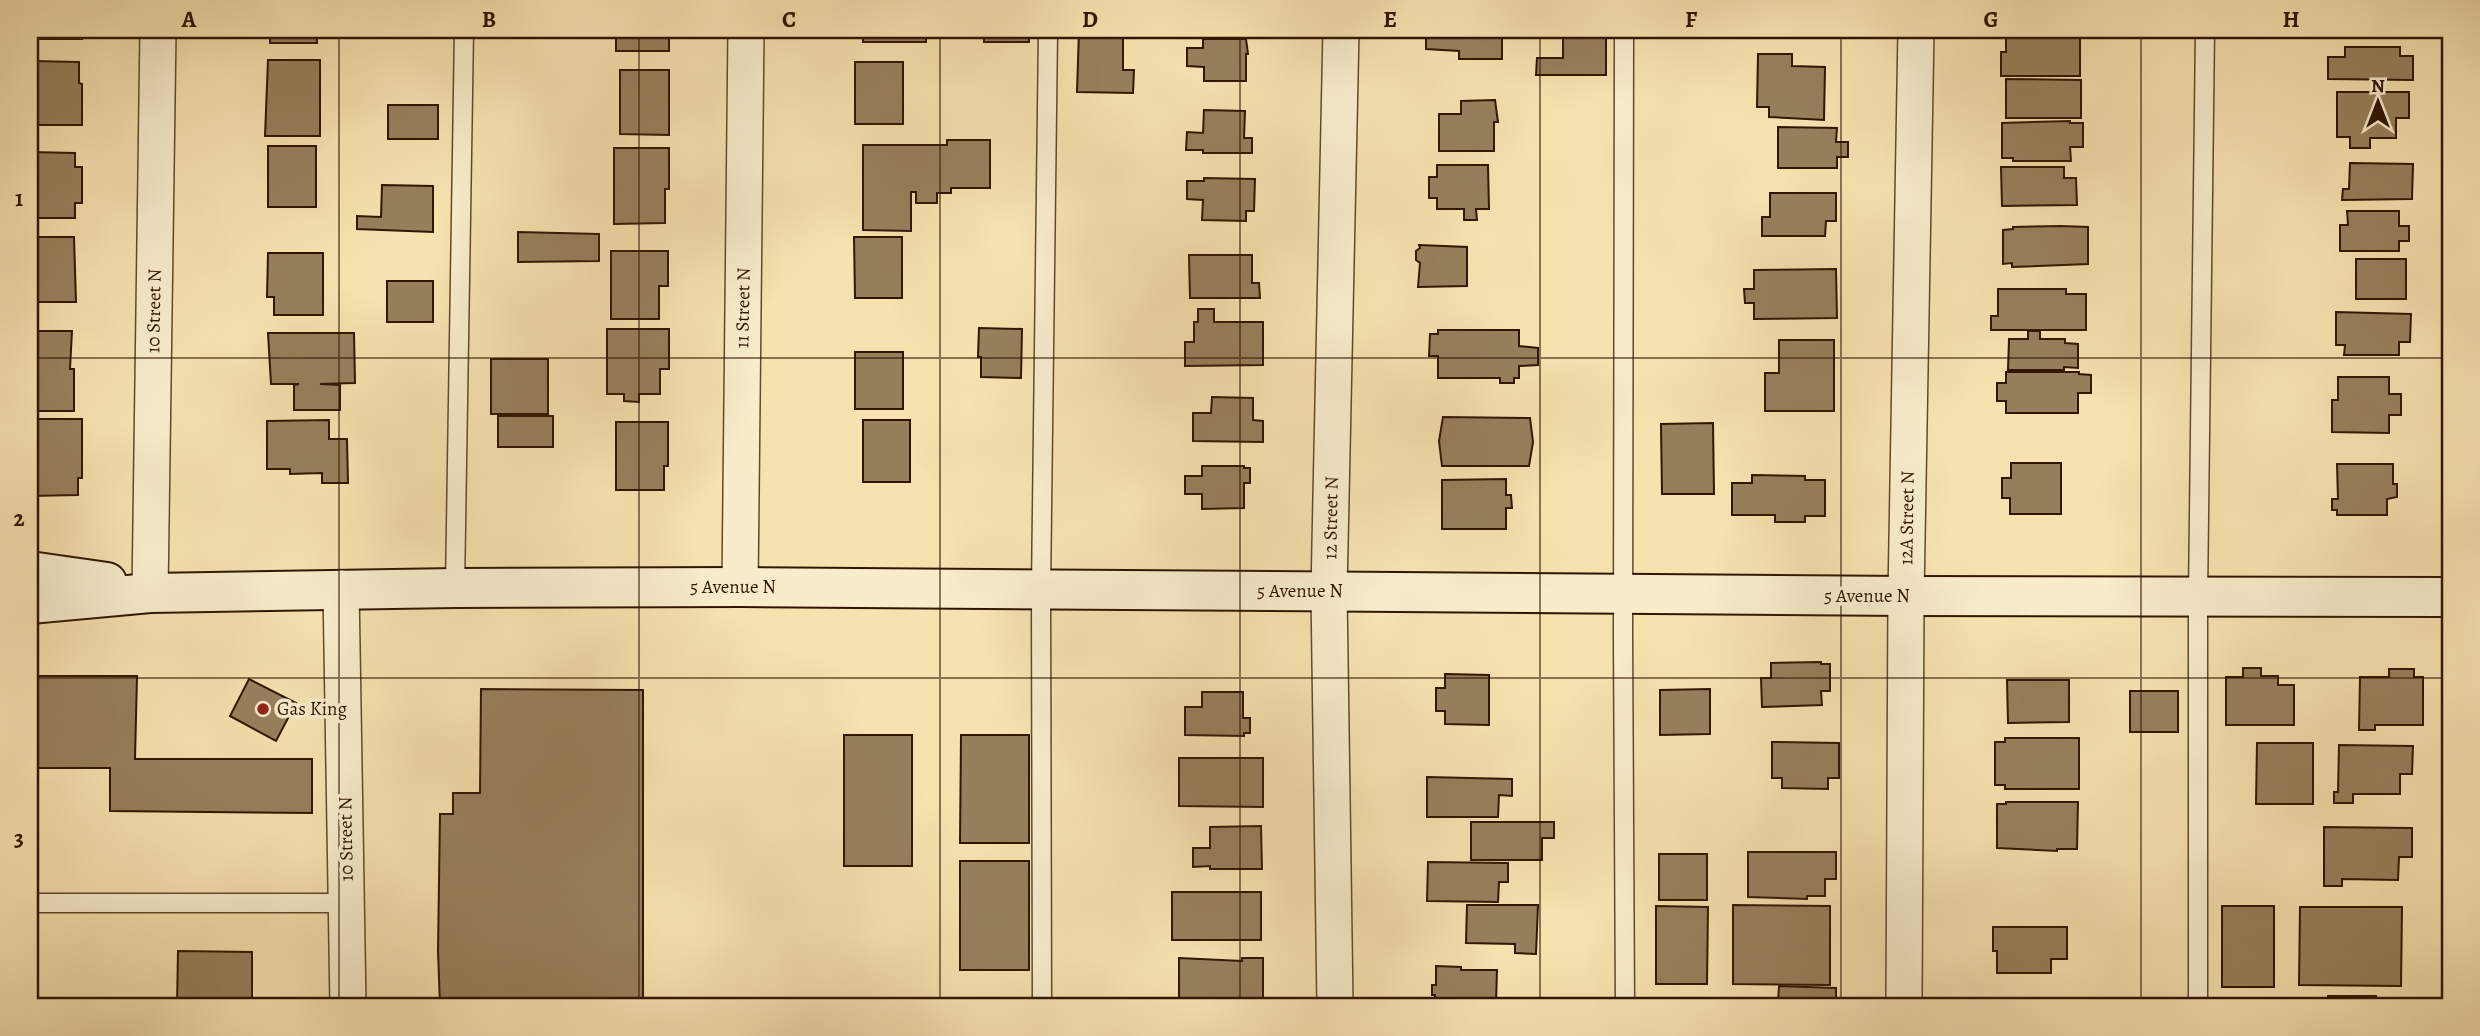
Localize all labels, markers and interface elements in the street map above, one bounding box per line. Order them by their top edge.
text: A [181,4,197,35]
text: B [482,4,496,35]
text: C [782,4,796,35]
text: D [1082,4,1098,35]
text: E [1383,4,1397,35]
text: F [1685,4,1698,35]
text: G [1983,4,1999,35]
text: H [2282,4,2300,35]
north arrow [2344,66,2414,136]
text: N [2371,73,2385,99]
text: 1 [15,183,23,214]
street label: 11 Street N [729,267,757,349]
street label: 10 Street N [140,268,168,353]
street label: 12A Street N [1893,470,1921,565]
street label: 12 Street N [1317,476,1345,560]
text: 2 [13,503,25,534]
street label: 5 Avenue N [690,574,776,600]
street label: 5 Avenue N [1257,578,1343,604]
street label: 5 Avenue N [1824,583,1910,609]
place label: Gas King [277,696,347,722]
marker: Gas King [255,701,271,717]
street label: 10 Street N [332,796,360,881]
text: 3 [14,823,24,854]

